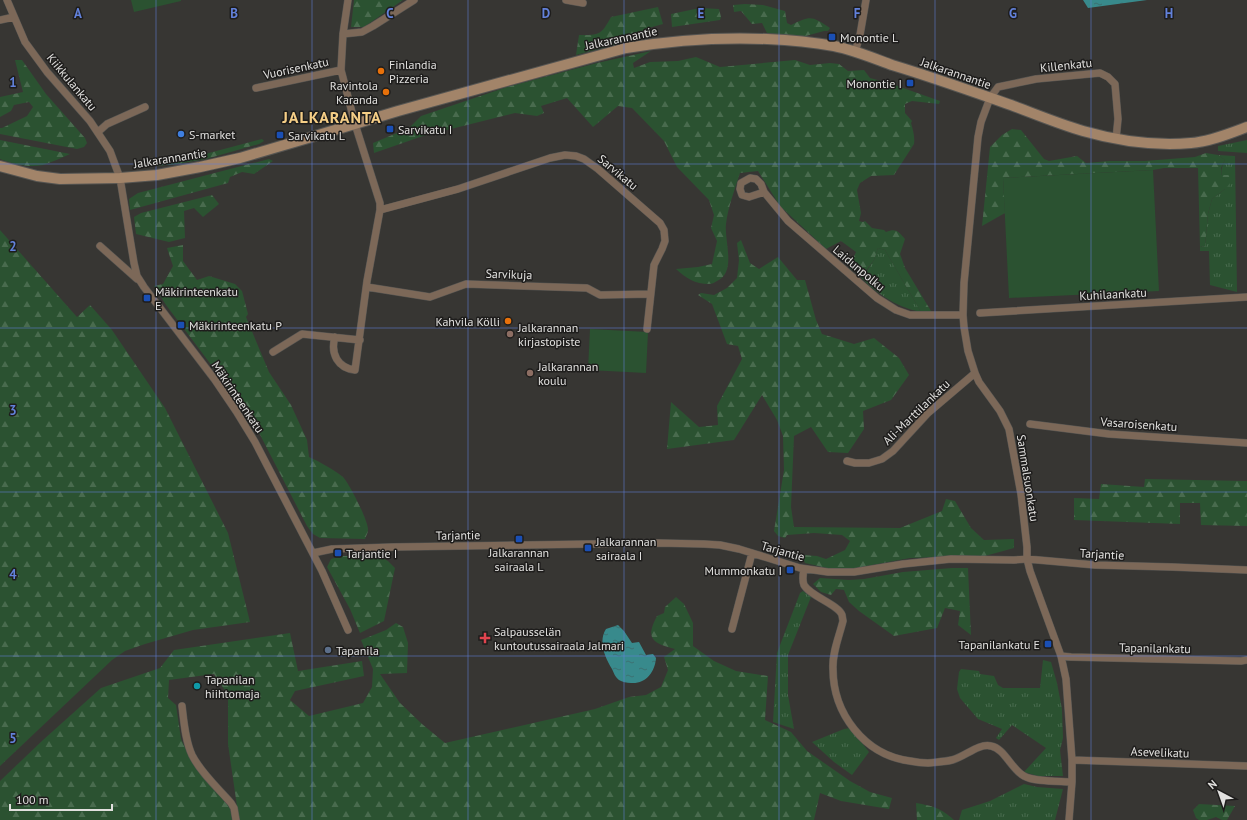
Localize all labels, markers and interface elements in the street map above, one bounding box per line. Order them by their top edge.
text: A [74,5,82,22]
text: B [230,5,238,22]
text: C [386,5,394,22]
text: D [542,5,550,22]
text: E [698,5,705,22]
text: F [854,5,861,22]
text: G [1009,5,1017,22]
text: H [1165,5,1173,22]
street label: Jalkarannantie [582,23,659,53]
place label: Monontie L [840,30,898,45]
marker: Monontie L [827,32,837,42]
street label: Kiikkulankatu [44,50,100,114]
street label: Vuorisenkatu [261,54,330,82]
street label: Jalkarannantie [918,54,993,92]
street label: Killenkatu [1039,55,1093,75]
place label: Finlandia Pizzeria [389,57,437,86]
marker: Finlandia Pizzeria [376,66,386,76]
text: 1 [9,74,17,91]
place label: Monontie I [846,76,902,91]
place label: Ravintola Karanda [330,78,378,107]
marker: Monontie I [905,78,915,88]
marker: Ravintola Karanda [381,87,391,97]
district label: JALKARANTA [281,107,382,127]
place label: Sarvikatu I [398,122,452,137]
marker: Sarvikatu I [385,124,395,134]
place label: S-market [189,127,235,142]
place label: Sarvikatu L [288,128,345,143]
marker: S-market [176,129,186,139]
marker: Sarvikatu L [275,130,285,140]
street label: Jalkarannantie [131,145,208,171]
street label: Sarvikatu [595,151,641,193]
text: 2 [9,238,17,255]
street label: Laidunpolku [830,242,888,294]
street label: Sarvikuja [485,266,533,282]
place label: Mäkirinteenkatu E [155,284,238,313]
street label: Kuhilaankatu [1079,285,1147,303]
marker: Mäkirinteenkatu E [142,293,152,303]
place label: Kahvila Kölli [435,314,500,329]
marker: Kahvila Kölli [503,316,513,326]
place label: Mäkirinteenkatu P [189,318,282,333]
marker: Mäkirinteenkatu P [176,320,186,330]
place label: Jalkarannan kirjastopiste [517,320,580,349]
marker: Jalkarannan kirjastopiste [505,329,515,339]
street label: Mäkirinteenkatu [209,358,267,436]
place label: Jalkarannan koulu [537,359,598,388]
marker: Jalkarannan koulu [525,368,535,378]
street label: Ali-Marttilankatu [879,376,953,448]
text: 3 [9,402,17,419]
street label: Vasaroisenkatu [1099,414,1178,434]
street label: Sammalsuonkatu [1014,433,1042,523]
street label: Tarjantie [436,527,480,543]
marker: Jalkarannan sairaala L [514,534,524,544]
place label: Jalkarannan sairaala I [595,534,656,563]
street label: Tarjantie [760,538,806,564]
marker: Jalkarannan sairaala I [583,543,593,553]
place label: Jalkarannan sairaala L [488,545,549,574]
street label: Tarjantie [1079,545,1125,563]
place label: Tarjantie I [346,546,397,561]
marker: Tarjantie I [333,548,343,558]
place label: Mummonkatu I [705,563,782,578]
marker: Mummonkatu I [785,565,795,575]
text: 4 [9,566,17,583]
place label: Salpausselän kuntoutussairaala Jalmari [494,624,624,653]
marker: Salpausselän kuntoutussairaala Jalmari [479,632,491,644]
place label: Tapanilankatu E [959,637,1040,652]
marker: Tapanilankatu E [1043,639,1053,649]
street label: Tapanilankatu [1119,640,1191,656]
place label: Tapanila [336,643,379,658]
marker: Tapanila [323,645,333,655]
place label: Tapanilan hiihtomaja [205,672,260,701]
marker: Tapanilan hiihtomaja [192,681,202,691]
text: 5 [9,730,17,747]
street label: Asevelikatu [1130,743,1190,761]
north arrow [1199,772,1239,812]
text: N [1205,777,1220,792]
scale bar [10,786,112,812]
text: 100 m [16,792,49,807]

